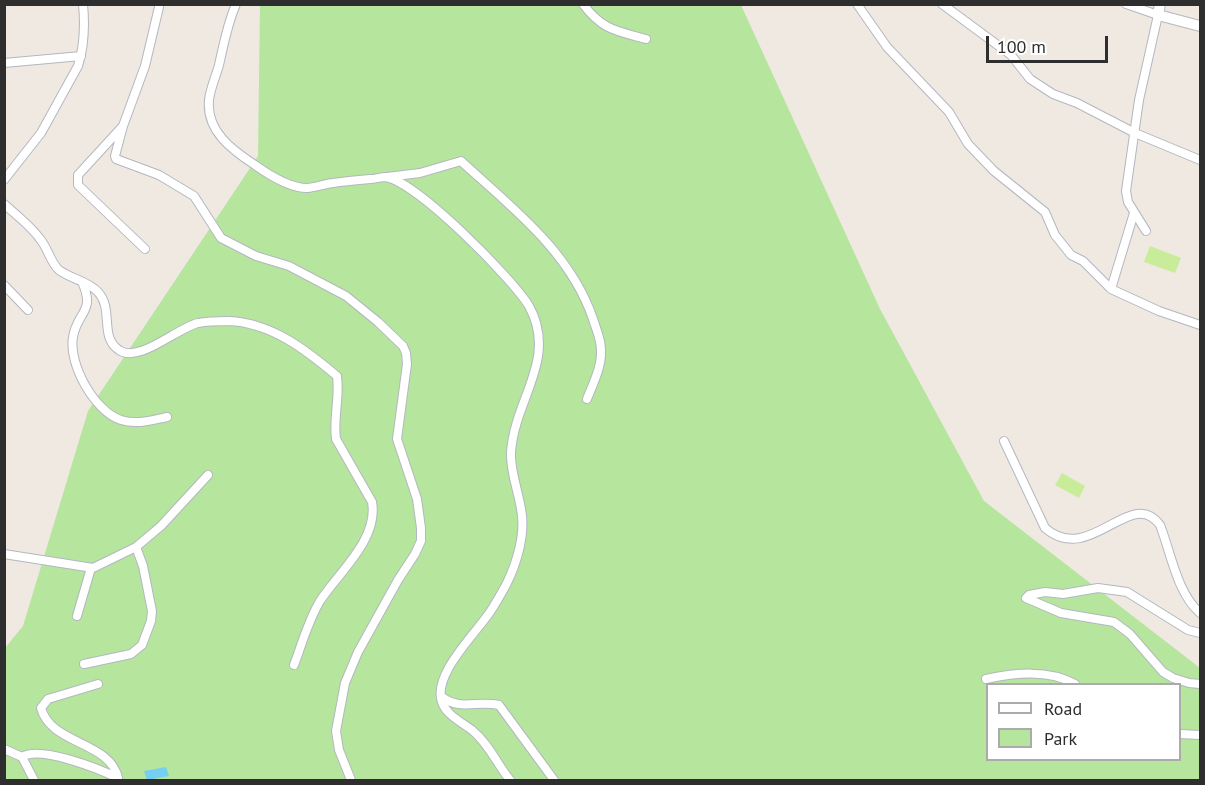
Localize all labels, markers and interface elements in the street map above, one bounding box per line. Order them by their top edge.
scale bar [989,24,1110,62]
text: 100 m [997,35,1046,58]
legend [986,683,1181,761]
text: Road [1044,697,1082,720]
text: Park [1044,727,1077,750]

